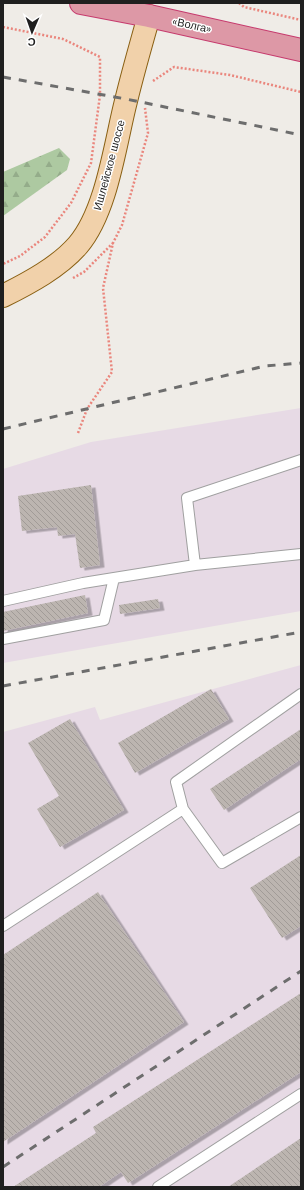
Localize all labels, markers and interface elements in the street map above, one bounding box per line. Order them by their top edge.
north arrow [12,12,52,52]
street label: «Волга» [171,14,213,36]
text: С [27,35,36,49]
street label: Ишлейское шоссе [90,118,128,212]

